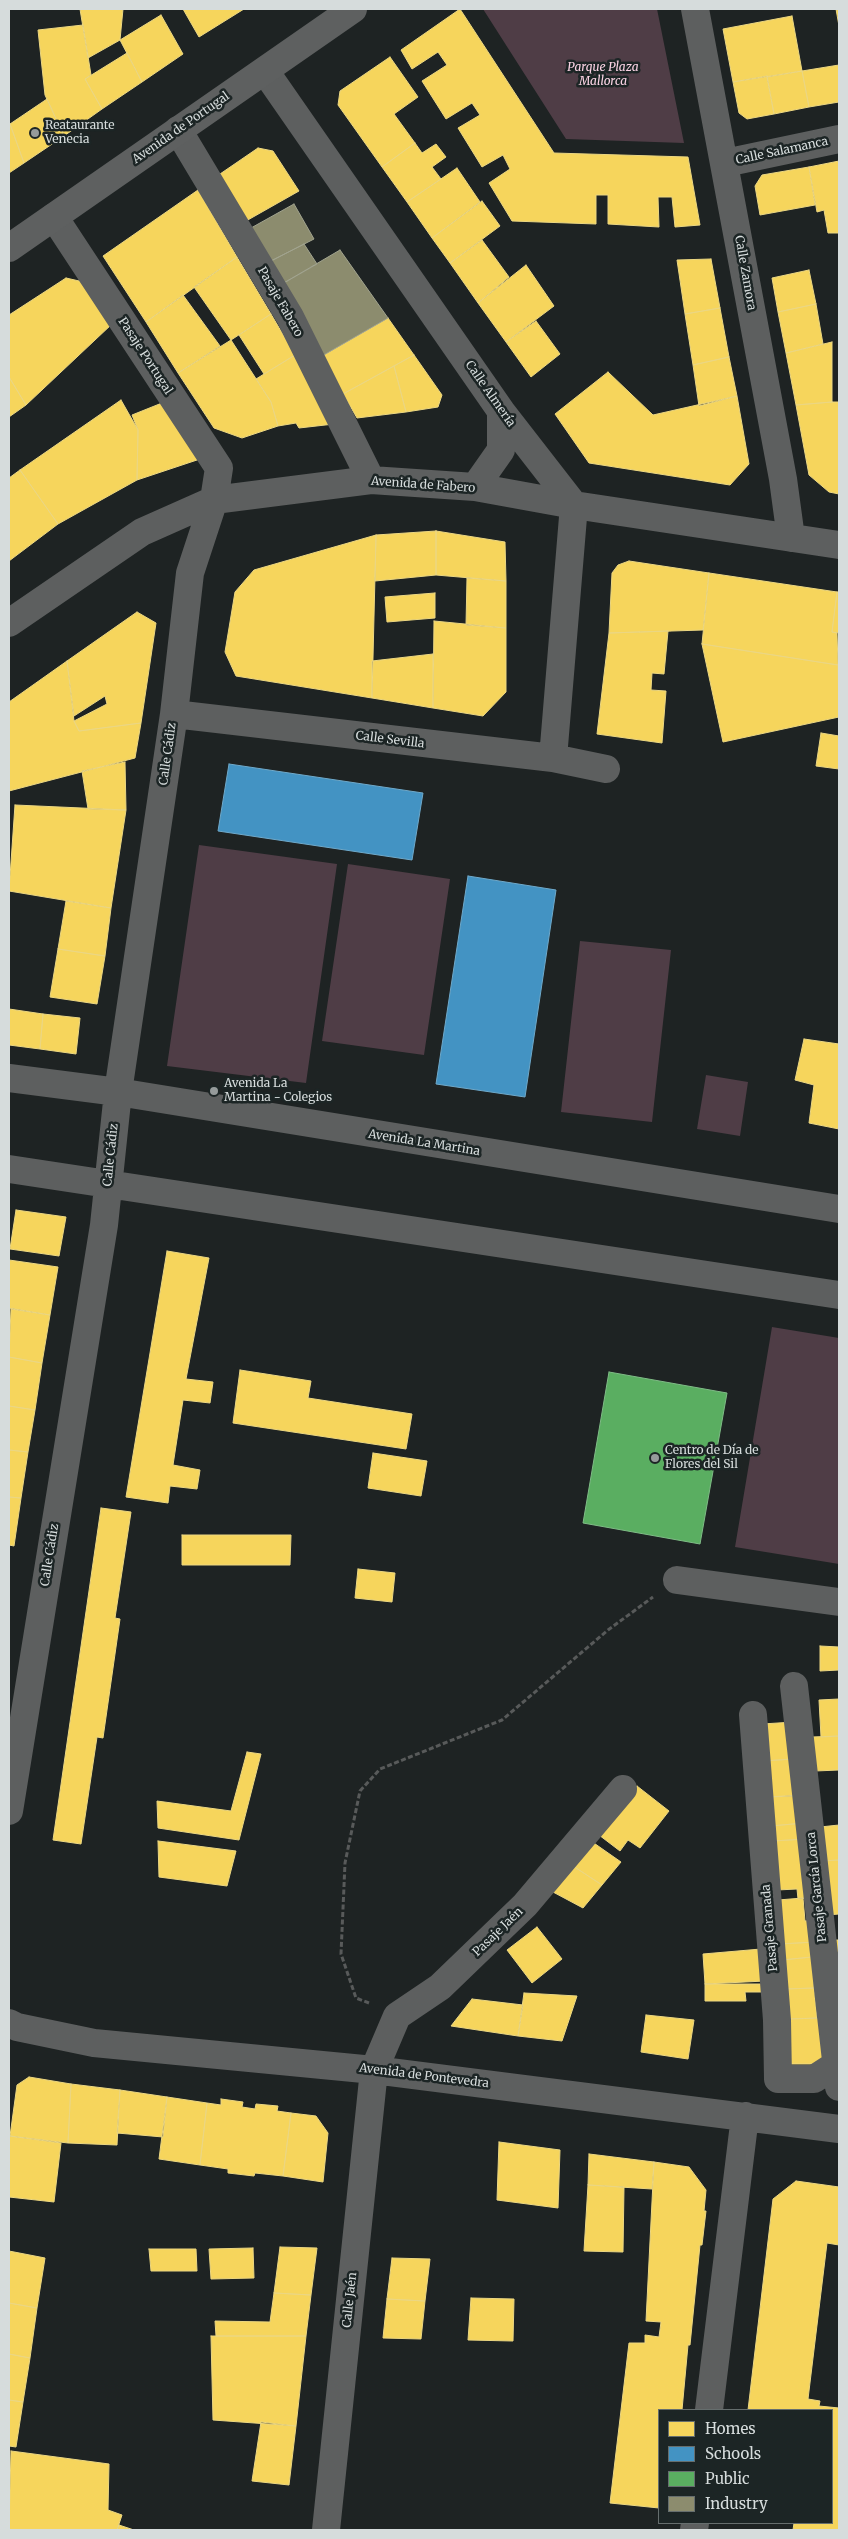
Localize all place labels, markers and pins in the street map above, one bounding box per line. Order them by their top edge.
place label: Reataurante Venecia [45,119,115,147]
marker: Reataurante Venecia [29,127,41,139]
place label: Avenida La Martina - Colegios [224,1077,332,1105]
marker: Avenida La Martina - Colegios [208,1085,220,1097]
place label: Centro de Día de Flores del Sil [665,1444,759,1472]
marker: Centro de Día de Flores del Sil [649,1452,661,1464]

